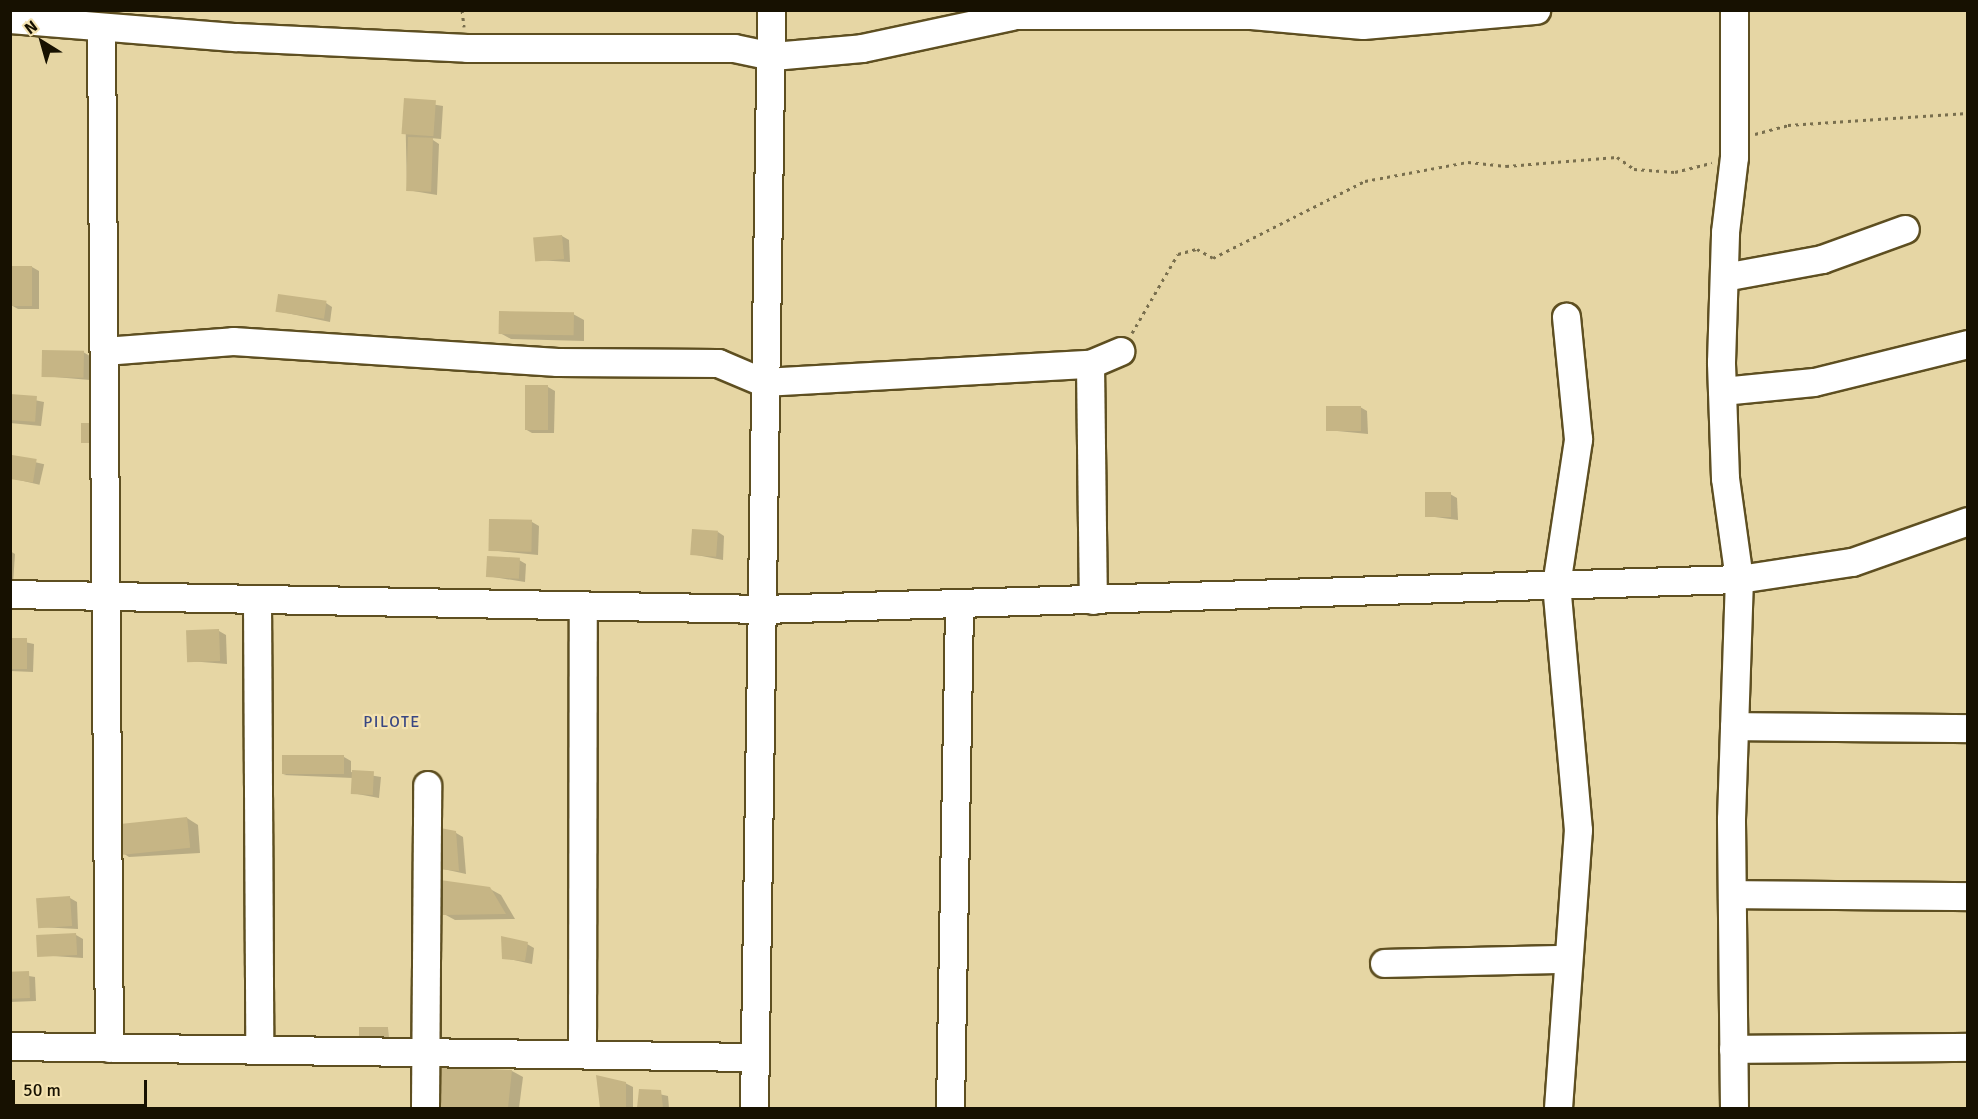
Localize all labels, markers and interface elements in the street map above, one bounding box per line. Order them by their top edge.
north arrow [12,12,72,72]
text: N [21,16,42,39]
district label: PILOTE [363,712,421,732]
scale bar [15,1068,150,1106]
text: 50 m [23,1079,61,1101]

